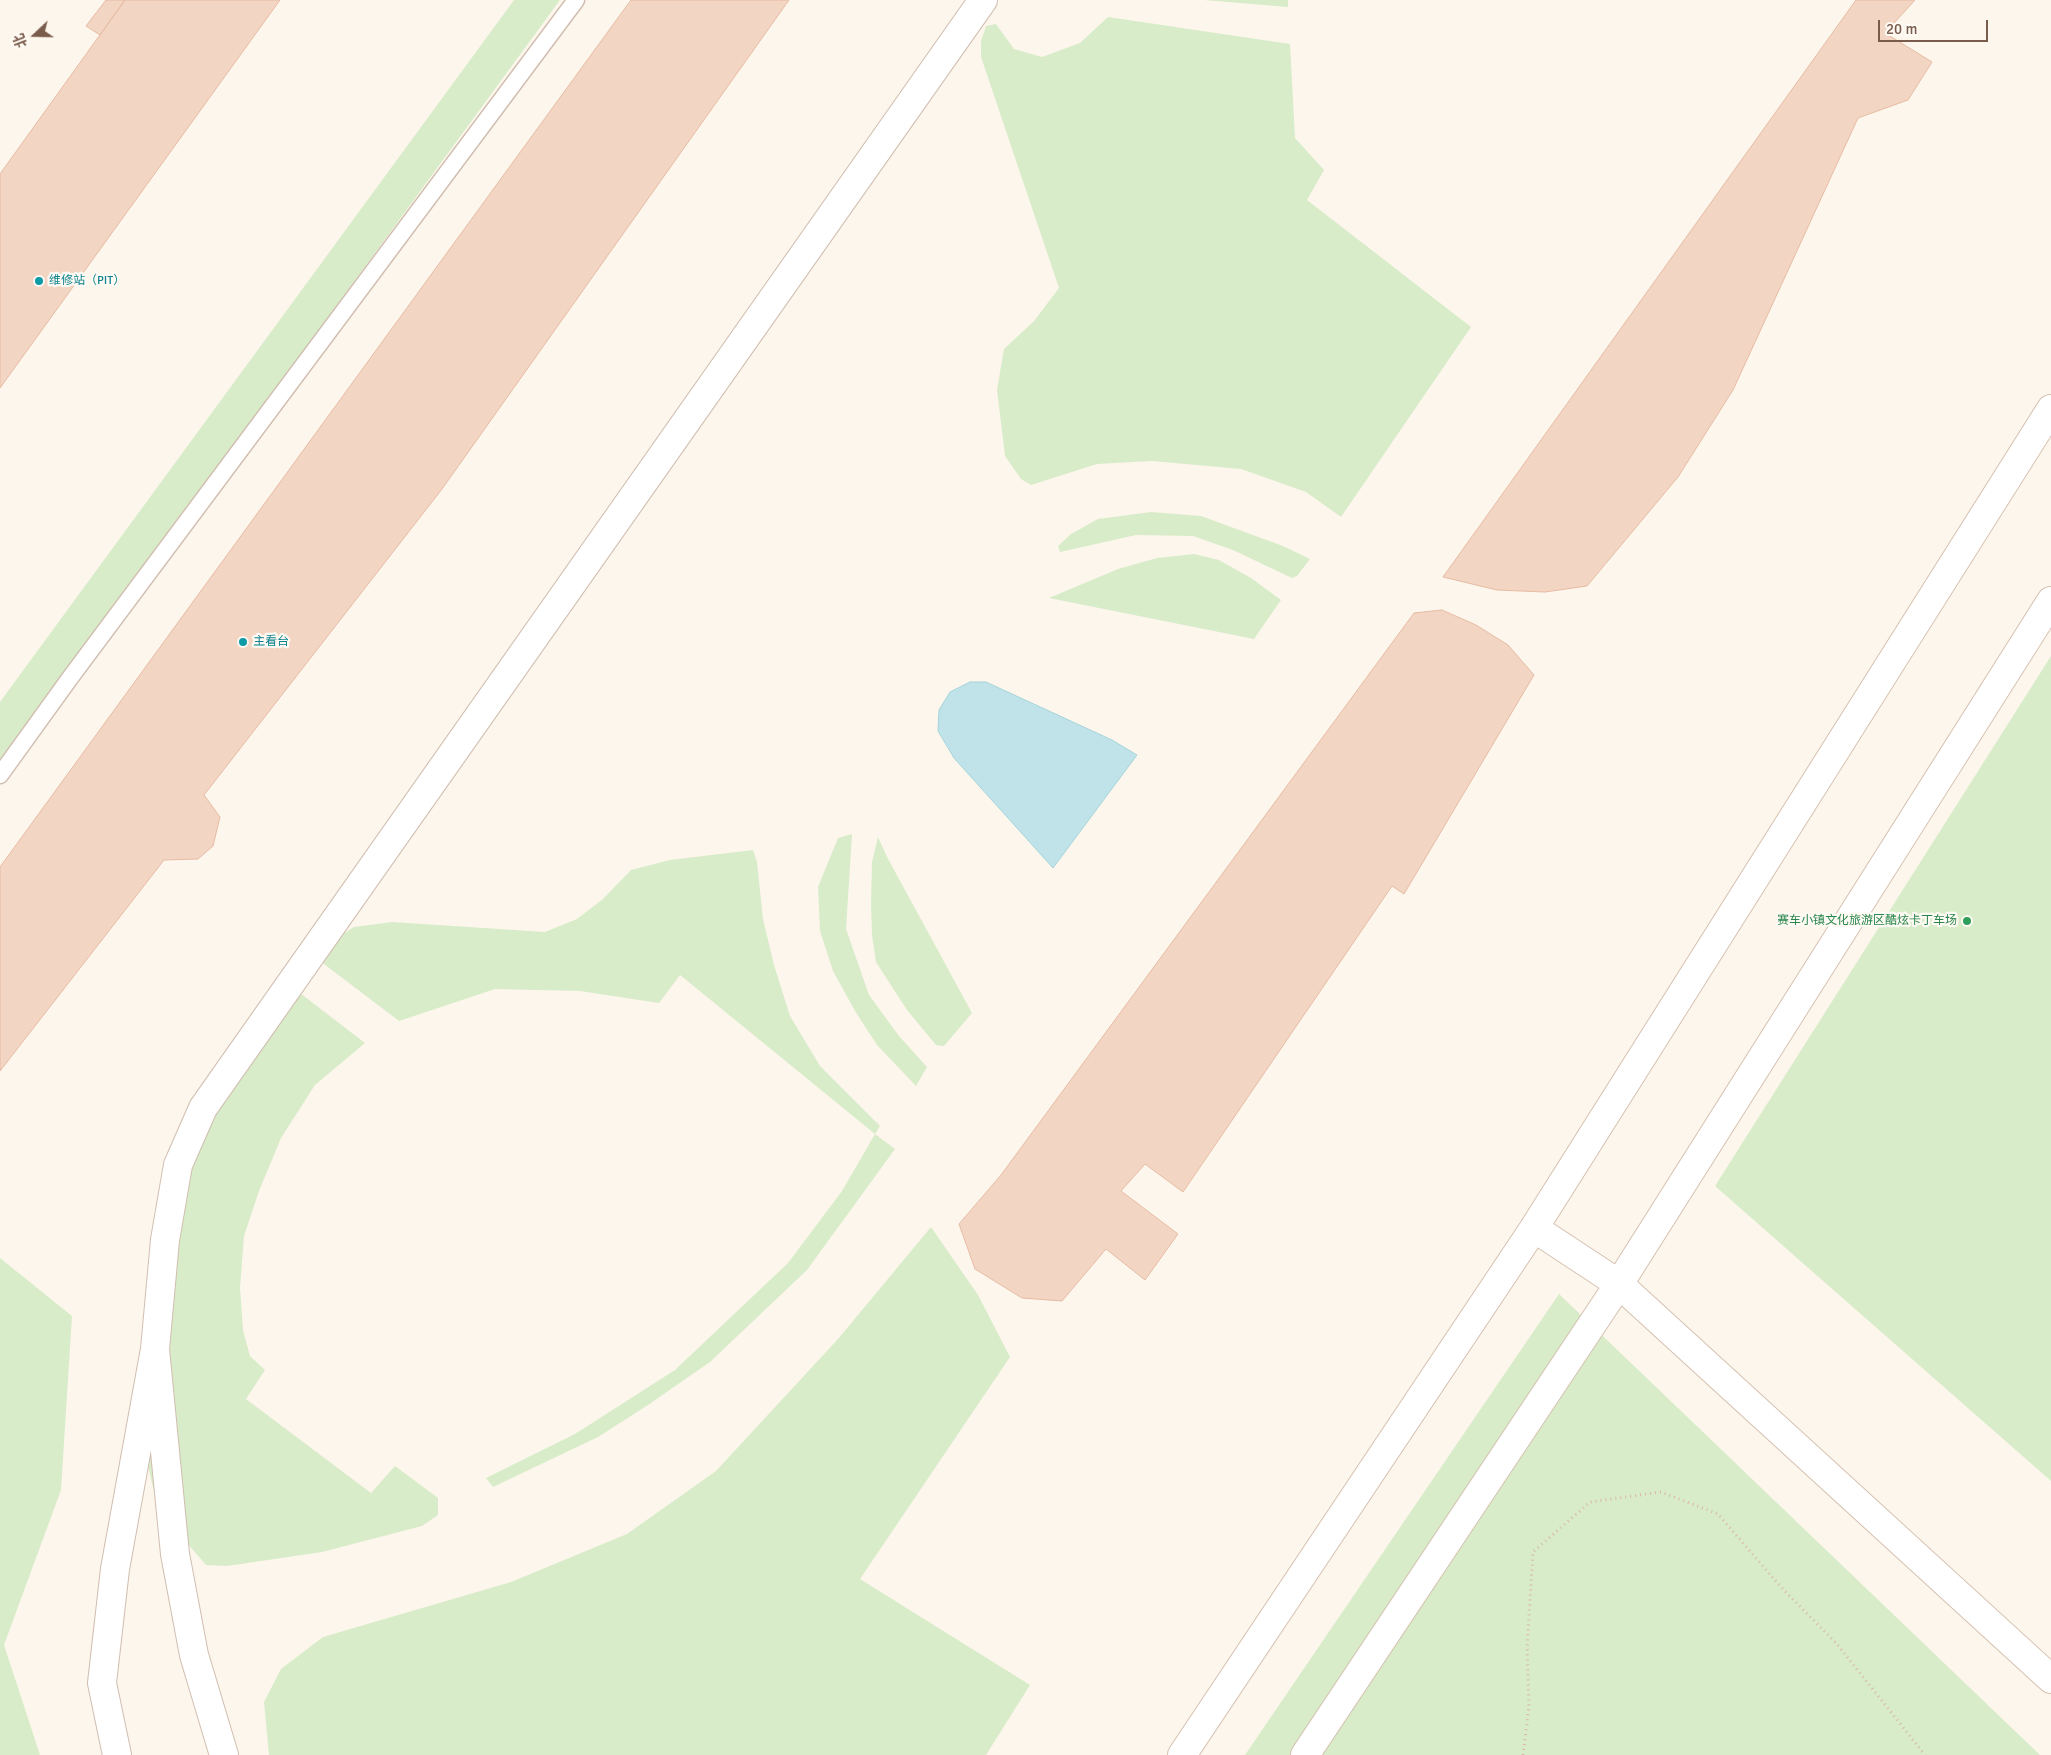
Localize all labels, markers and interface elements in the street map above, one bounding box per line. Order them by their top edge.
north arrow [10,10,60,60]
scale bar [1881,10,1991,42]
text: 20 m [1886,20,1917,38]
text: 北 [10,31,31,50]
place label: 维修站（PIT） [49,274,125,288]
marker: 维修站（PIT） [33,275,45,287]
place label: 主看台 [253,635,289,649]
marker: 主看台 [237,636,249,648]
place label: 赛车小镇文化旅游区酷炫卡丁车场 [1777,914,1957,928]
marker: 赛车小镇文化旅游区酷炫卡丁车场 [1961,915,1973,927]

